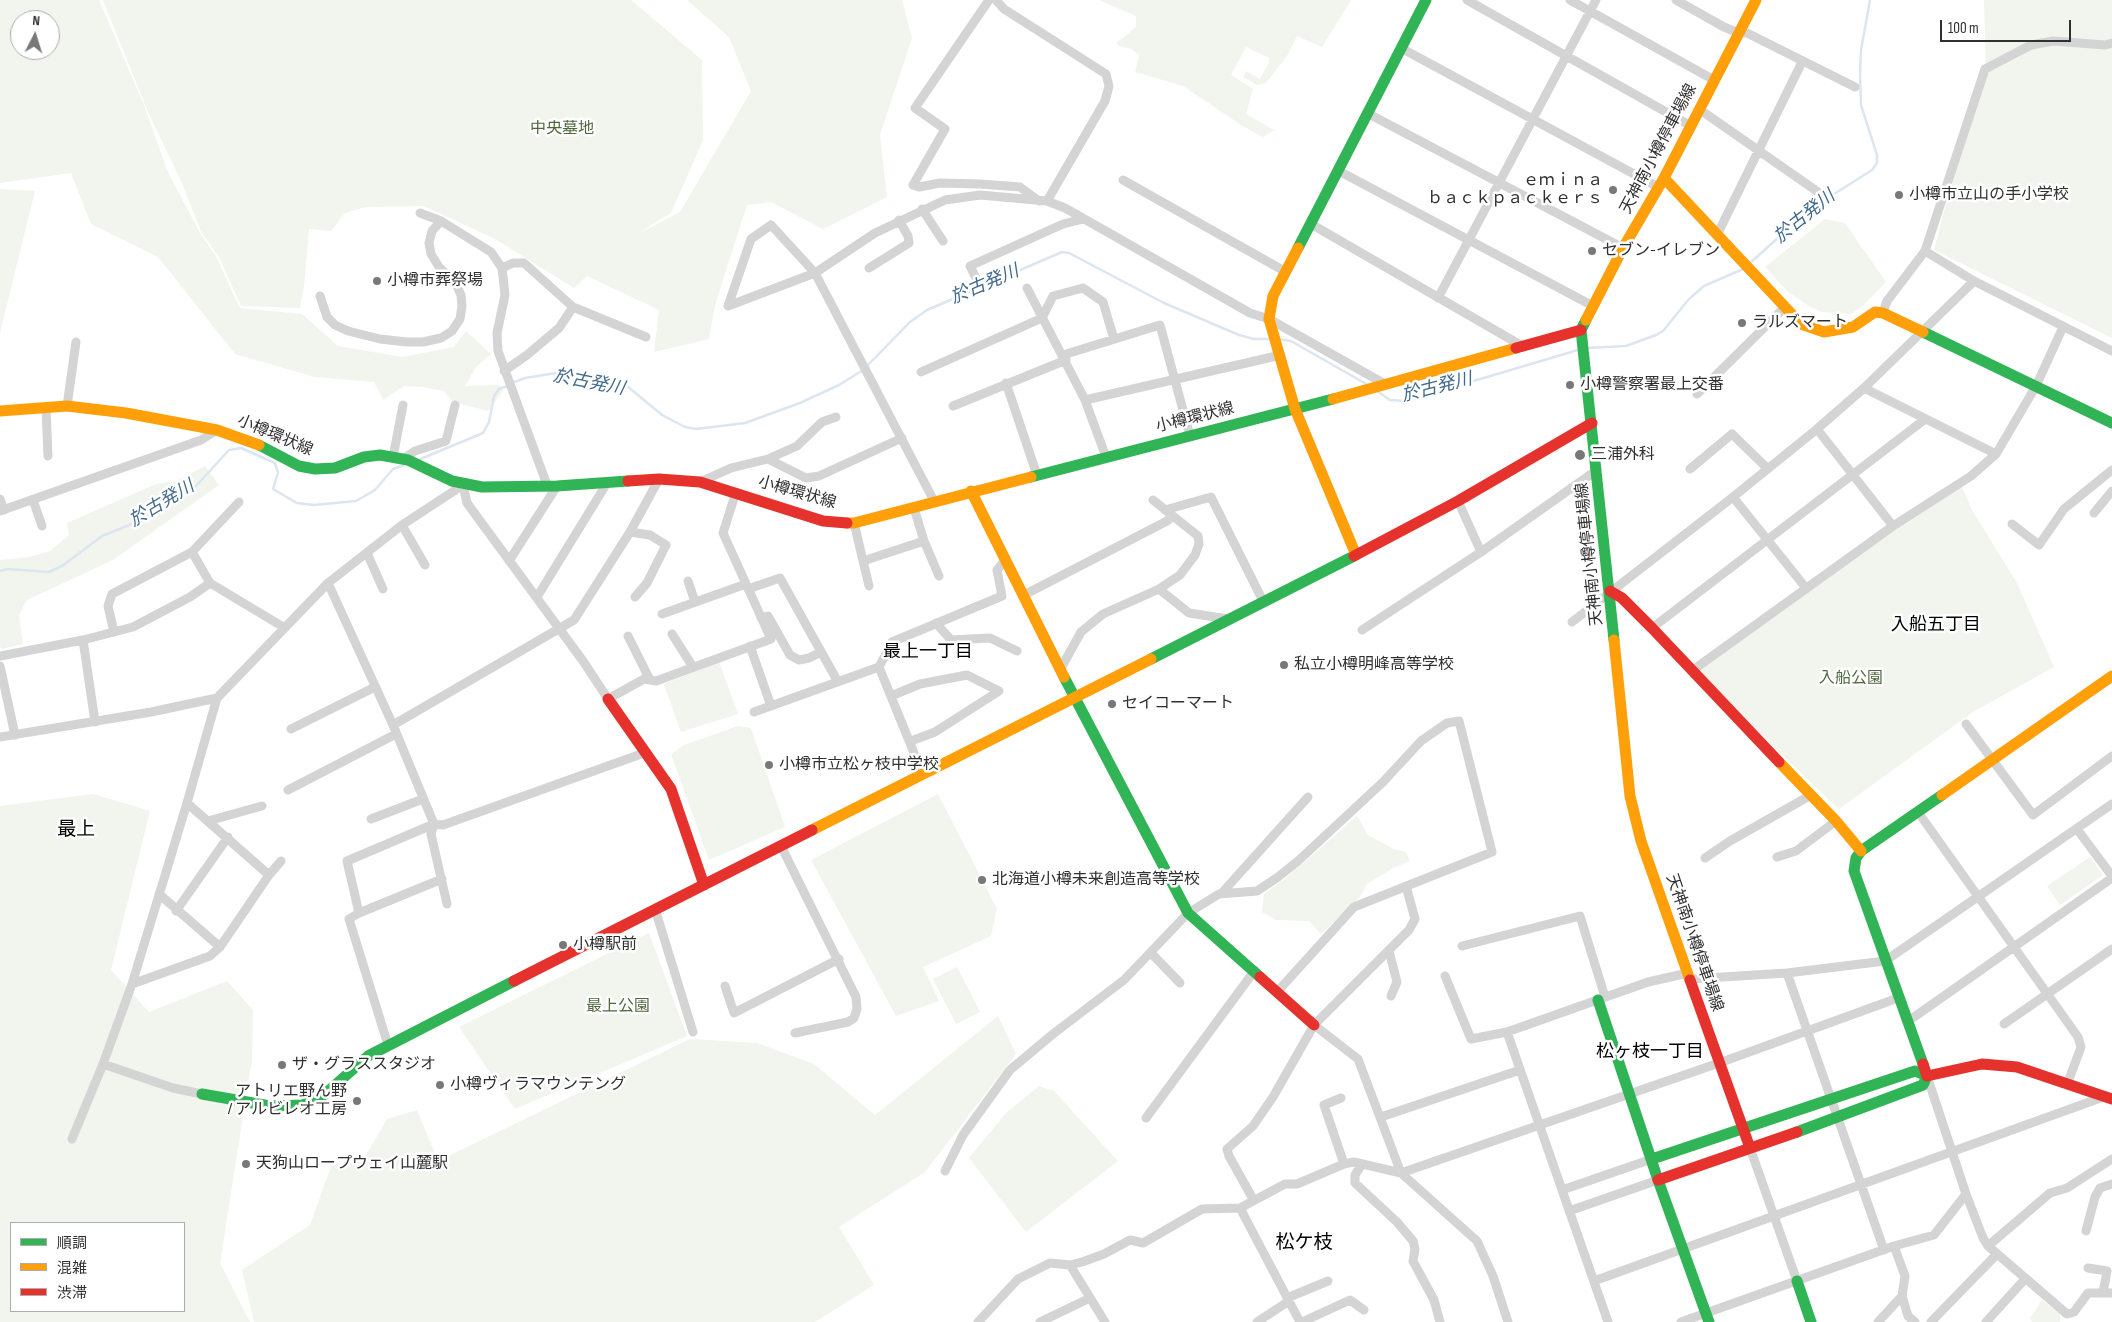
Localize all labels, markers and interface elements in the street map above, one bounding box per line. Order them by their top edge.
north arrow [10,10,60,60]
scale bar [1942,10,2073,42]
text: N [32,12,41,29]
text: 100 m [1948,19,1979,38]
street label: 天神南小樽停車場線 [1617,81,1701,217]
park label: 中央墓地 [530,119,594,139]
place label: ｅｍｉｎａ ｂａｃｋｐａｃｋｅｒｓ [1427,171,1603,209]
marker: ｅｍｉｎａ ｂａｃｋｐａｃｋｅｒｓ [1607,184,1619,196]
place label: 小樽市立山の手小学校 [1909,185,2069,205]
water label: 於古発川 [1770,186,1840,248]
marker: 小樽市立山の手小学校 [1893,189,1905,201]
place label: セブン-イレブン [1602,241,1720,261]
marker: セブン-イレブン [1586,245,1598,257]
water label: 於古発川 [948,261,1022,309]
place label: 小樽市葬祭場 [387,271,483,291]
marker: 小樽市葬祭場 [371,275,383,287]
place label: ラルズマート [1752,313,1848,333]
marker: ラルズマート [1736,317,1748,329]
water label: 於古発川 [552,366,626,400]
water label: 於古発川 [1399,369,1475,407]
place label: 小樽警察署最上交番 [1580,375,1724,395]
marker: 小樽警察署最上交番 [1564,379,1576,391]
street label: 小樽環状線 [1154,399,1236,437]
street label: 小樽環状線 [234,412,316,460]
place label: 三浦外科 [1591,445,1655,465]
marker: 三浦外科 [1573,448,1587,462]
street label: 小樽環状線 [756,473,838,513]
water label: 於古発川 [126,476,198,532]
street label: 天神南小樽停車場線 [1573,481,1607,627]
district label: 入船五丁目 [1891,614,1981,636]
district label: 最上一丁目 [883,641,973,663]
place label: 私立小樽明峰高等学校 [1294,655,1454,675]
marker: 私立小樽明峰高等学校 [1278,659,1290,671]
park label: 入船公園 [1819,669,1883,689]
place label: セイコーマート [1122,694,1234,714]
marker: セイコーマート [1106,698,1118,710]
place label: 小樽市立松ヶ枝中学校 [779,755,939,775]
marker: 小樽市立松ヶ枝中学校 [763,759,775,771]
district label: 最上 [57,819,95,841]
place label: 北海道小樽未来創造高等学校 [992,870,1200,890]
street label: 天神南小樽停車場線 [1661,872,1727,1014]
marker: 北海道小樽未来創造高等学校 [976,874,988,886]
place label: 小樽駅前 [573,935,637,955]
marker: 小樽駅前 [557,939,569,951]
park label: 最上公園 [586,997,650,1017]
district label: 松ヶ枝一丁目 [1596,1041,1704,1063]
place label: ザ・グラススタジオ [292,1055,436,1075]
marker: ザ・グラススタジオ [276,1059,288,1071]
place label: 小樽ヴィラマウンテング [450,1075,626,1095]
marker: 小樽ヴィラマウンテング [434,1079,446,1091]
place label: アトリエ野ん野 / アルビレオ工房 [228,1082,347,1120]
marker: アトリエ野ん野 / アルビレオ工房 [351,1095,363,1107]
place label: 天狗山ロープウェイ山麓駅 [256,1154,448,1174]
marker: 天狗山ロープウェイ山麓駅 [240,1158,252,1170]
legend [10,1222,185,1312]
district label: 松ケ枝 [1276,1232,1332,1254]
text: 順調 [57,1234,87,1253]
text: 混雑 [57,1259,87,1278]
text: 渋滞 [57,1284,87,1303]

